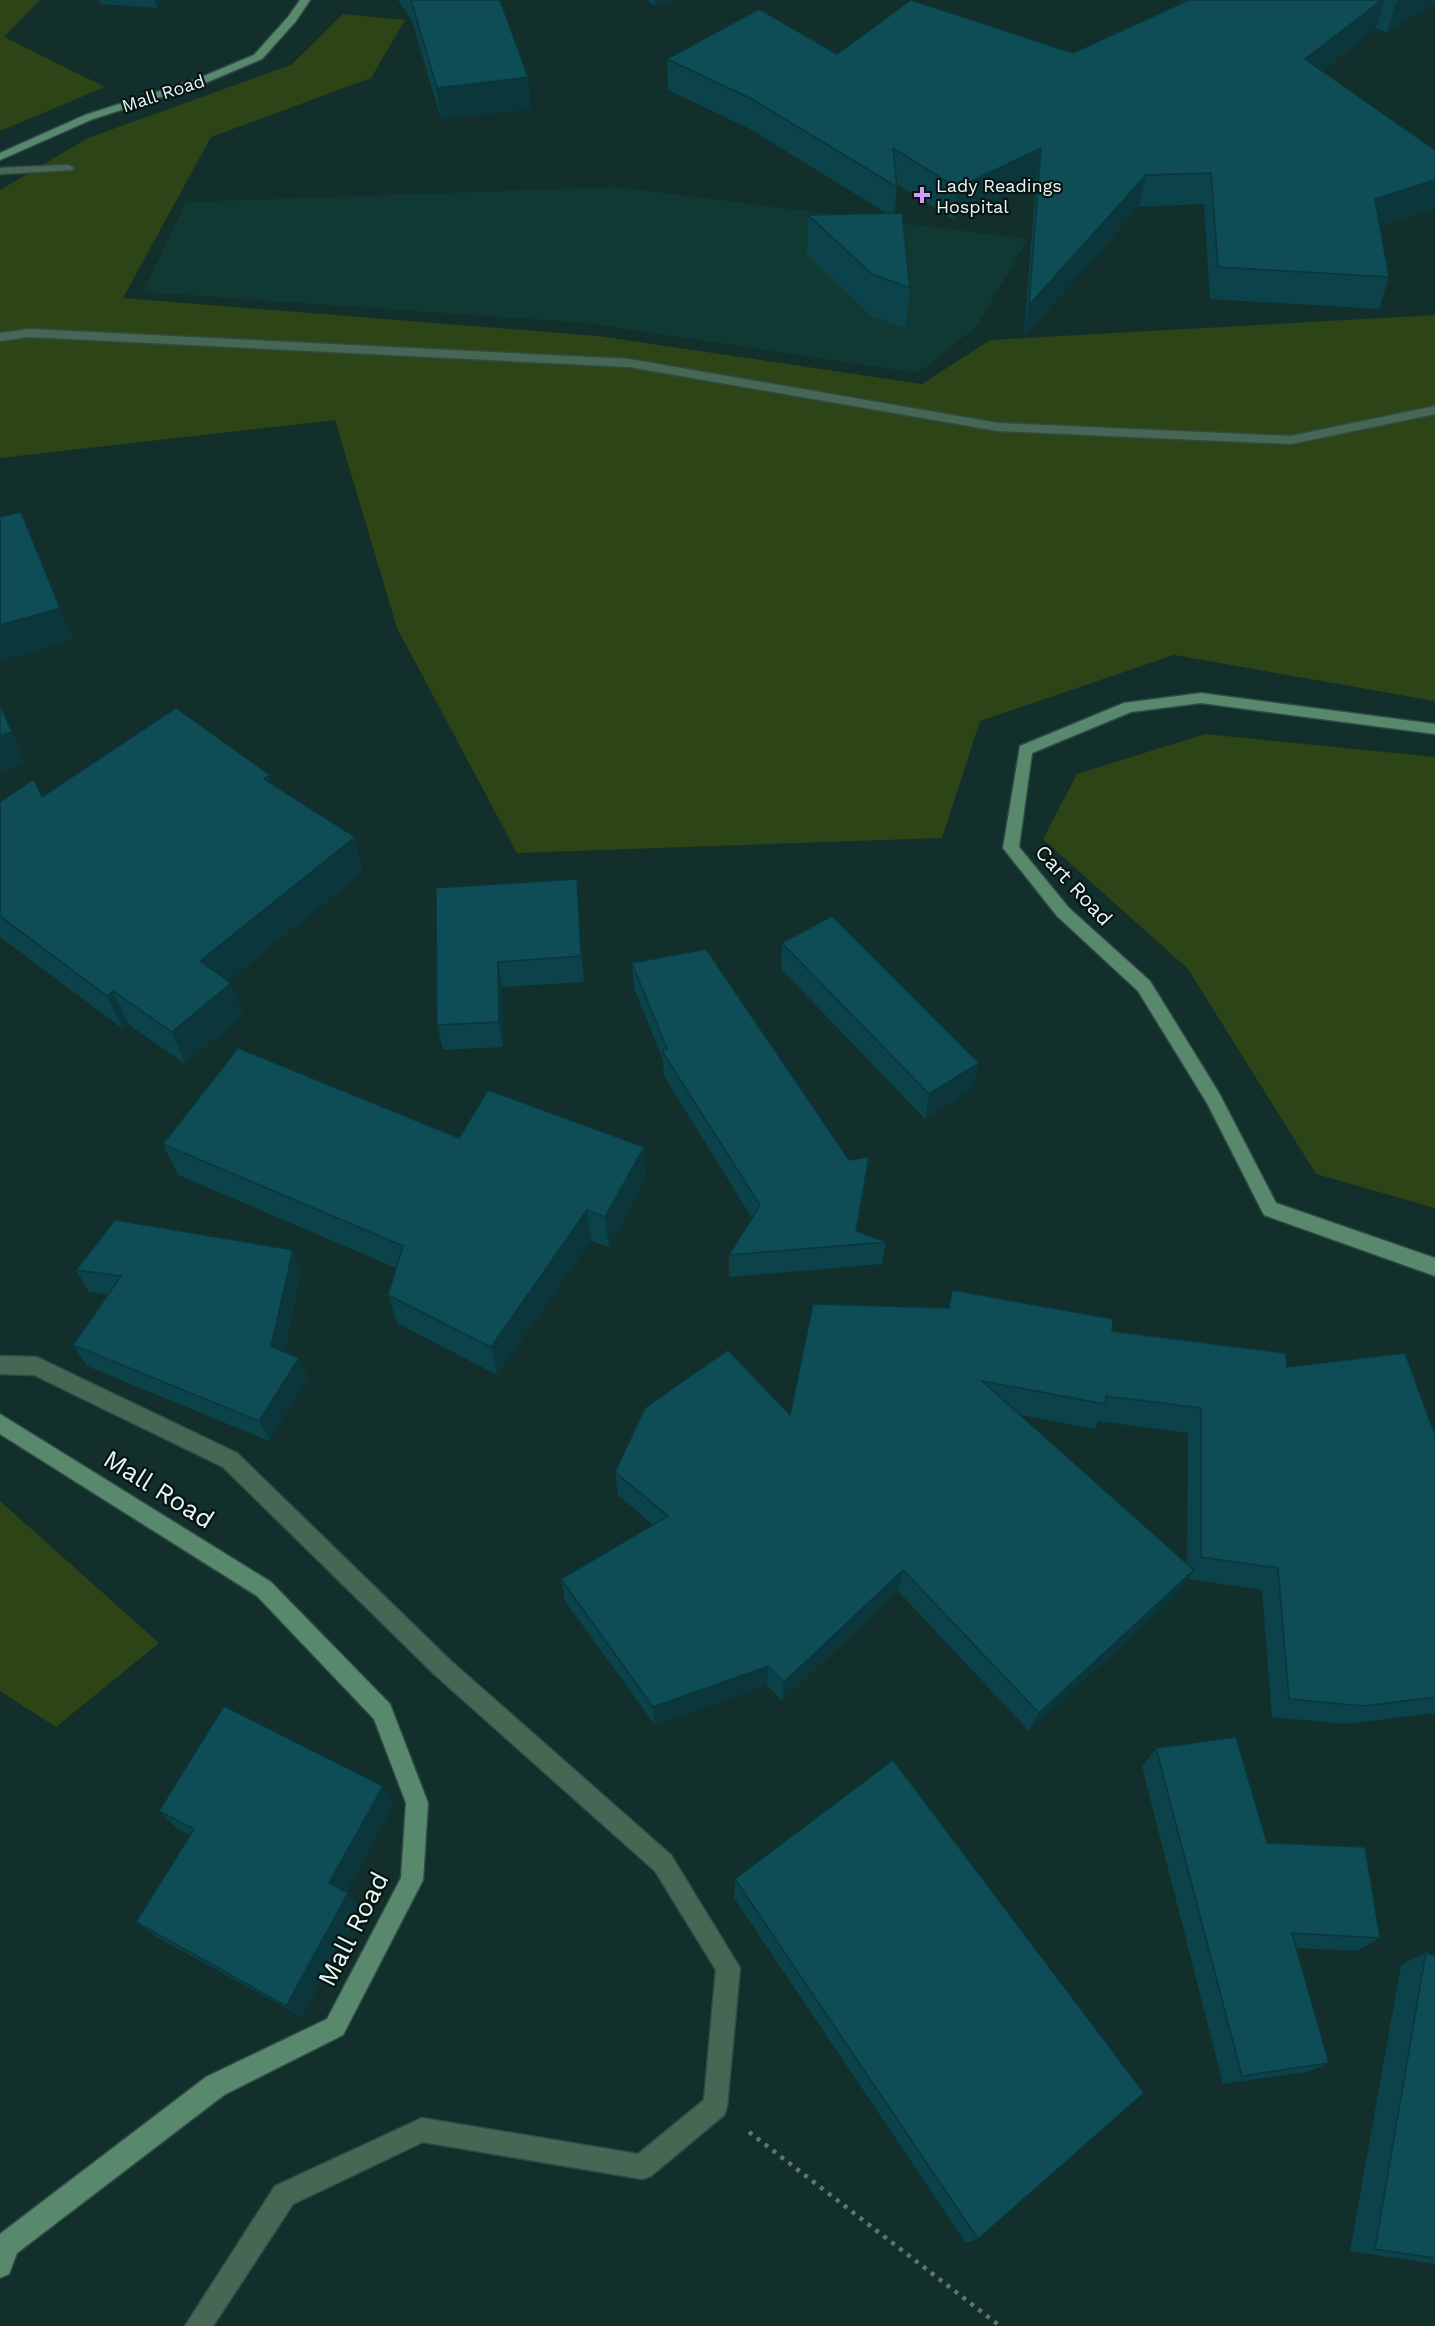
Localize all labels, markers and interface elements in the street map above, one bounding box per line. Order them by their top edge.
street label: Mall Road [119,70,207,116]
place label: Lady Readings Hospital [936,175,1062,217]
marker: Lady Readings Hospital [913,186,931,204]
street label: Cart Road [1030,839,1118,931]
street label: Mall Road [98,1443,220,1535]
street label: Mall Road [311,1867,395,1991]

